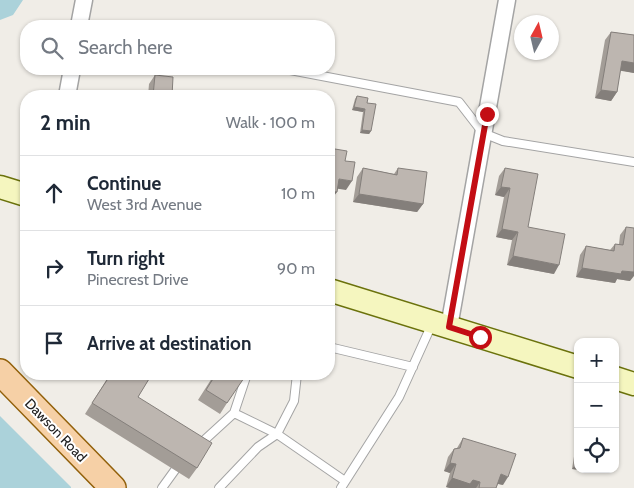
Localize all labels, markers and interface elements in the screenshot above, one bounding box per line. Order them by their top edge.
north arrow [514,15,559,60]
search box [20,20,335,75]
icon: search [38,34,66,62]
text: Search here [78,36,172,59]
route end [476,103,499,126]
text: 2 min [40,110,91,135]
text: Walk · 100 m [226,113,315,132]
text: Continue [87,172,161,195]
icon: ahead [40,179,68,207]
text: 10 m [281,184,315,203]
text: West 3rd Avenue [87,195,202,214]
text: Turn right [87,247,165,270]
icon: right [40,254,68,282]
text: 90 m [277,259,315,278]
text: Pinecrest Drive [87,270,188,289]
route start [469,326,492,349]
icon: arrive [40,329,68,357]
text: Arrive at destination [87,332,251,355]
map controls [574,338,619,473]
button: + [574,338,619,383]
button: − [574,383,619,428]
street label: Dawson Road [21,394,91,466]
button: locate [574,428,619,473]

